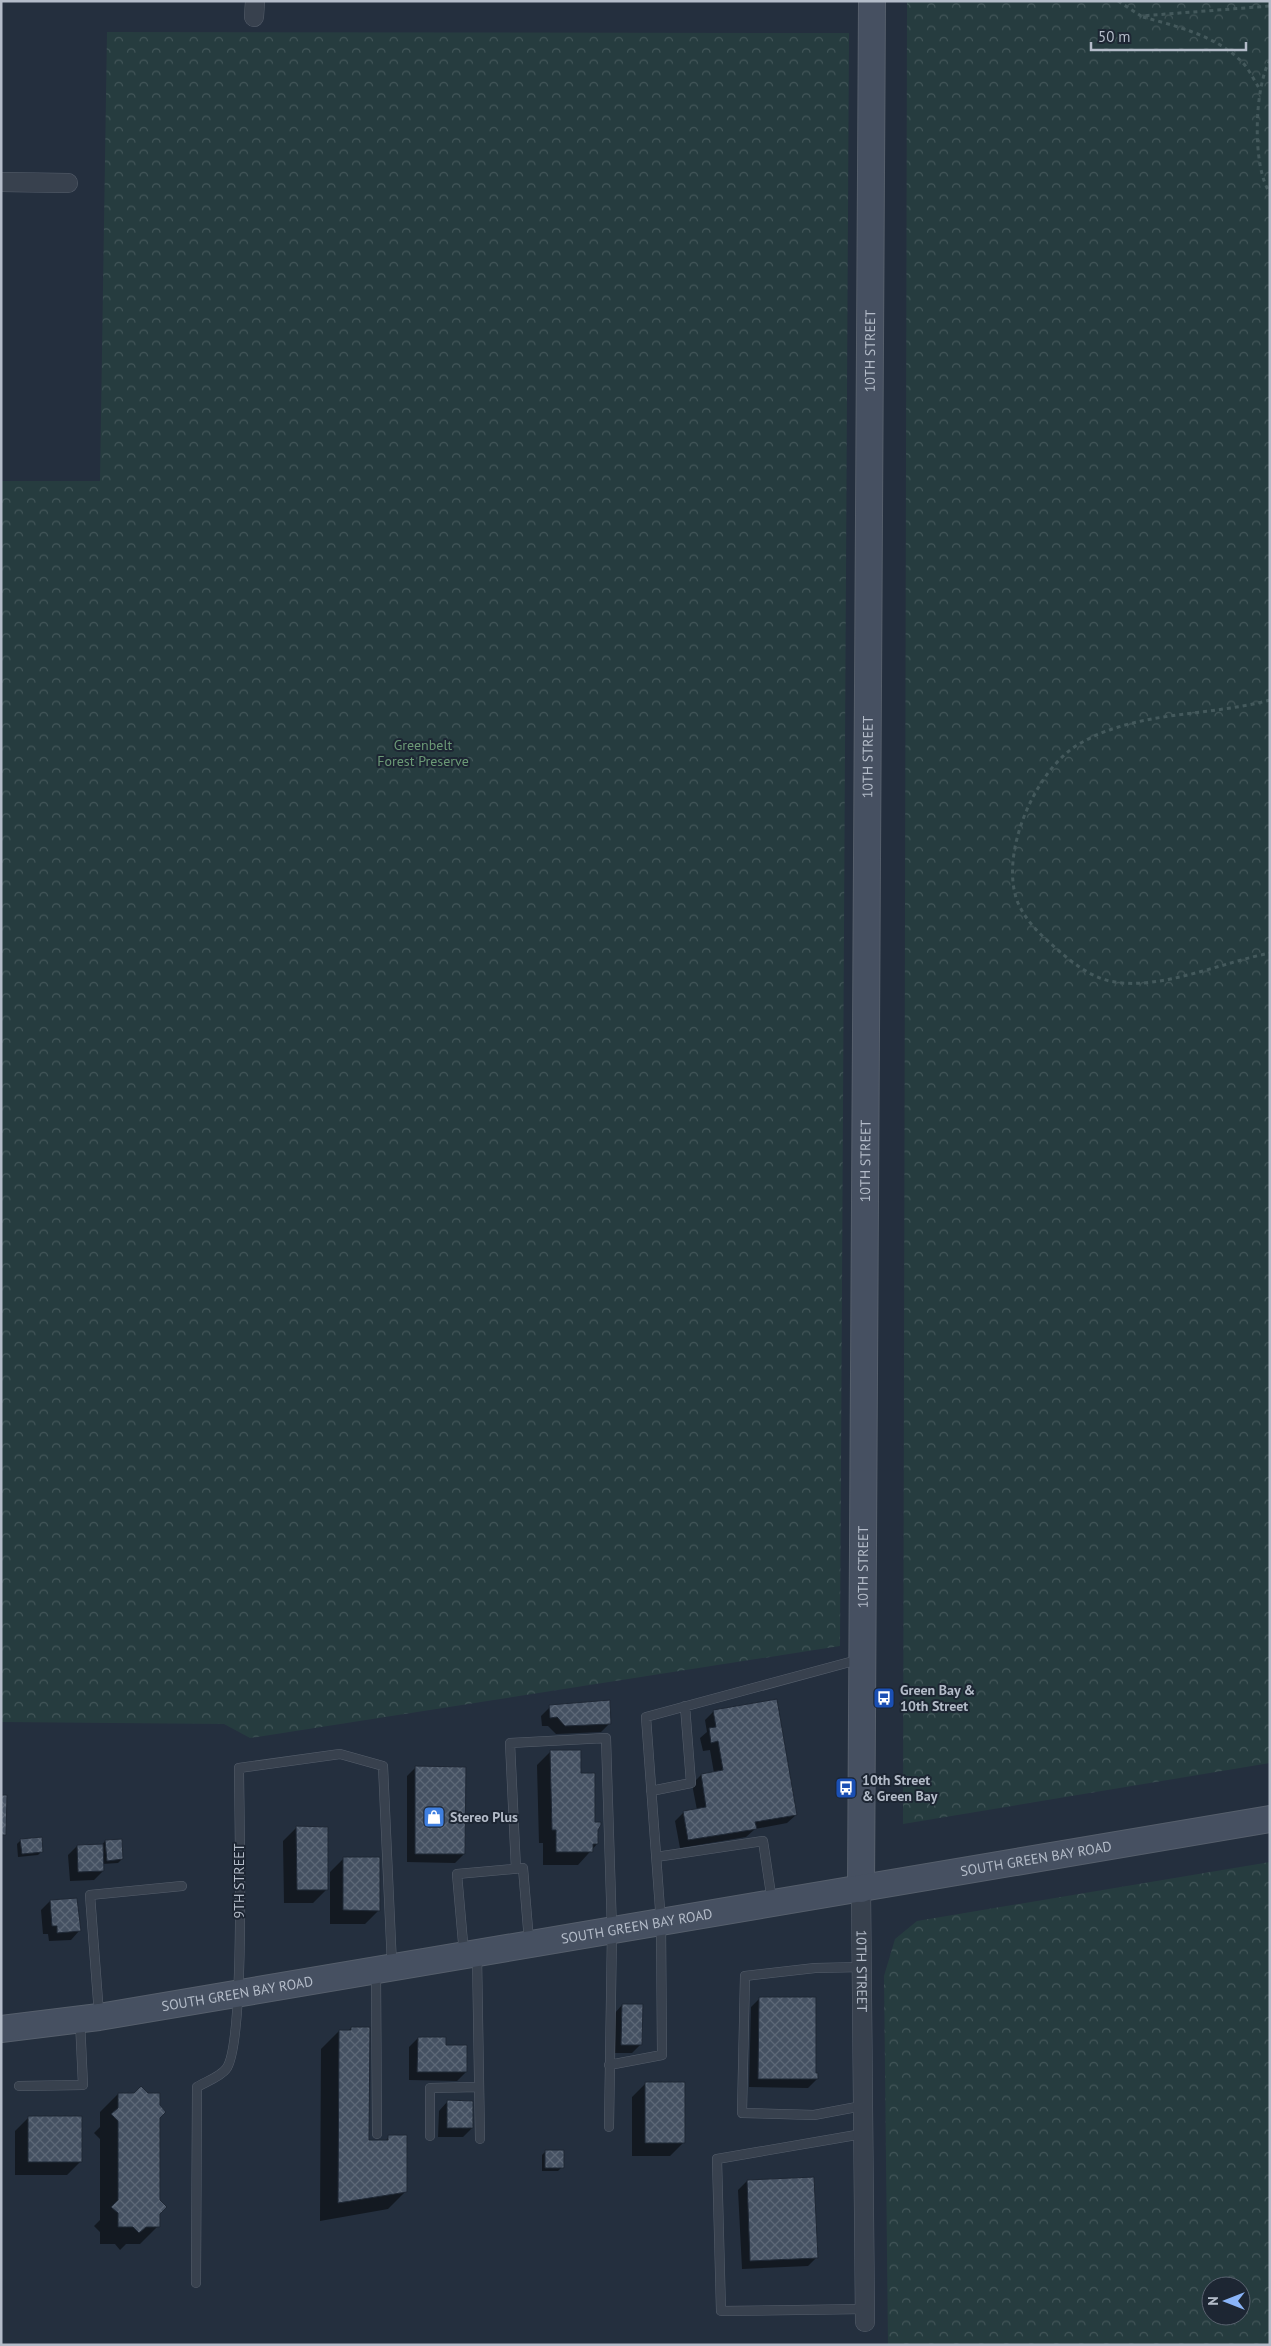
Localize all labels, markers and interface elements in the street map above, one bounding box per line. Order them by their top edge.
scale bar [1091,20,1246,52]
text: 50 m [1098,27,1131,46]
street label: 10TH STREET [861,309,879,392]
street label: 10TH STREET [858,715,877,798]
park label: Greenbelt Forest Preserve [377,736,469,770]
street label: 10TH STREET [856,1119,874,1202]
street label: 10TH STREET [854,1525,872,1608]
place label: Green Bay & 10th Street [900,1681,975,1715]
bus stop icon: Green Bay & 10th Street [872,1686,896,1710]
place label: 10th Street & Green Bay [862,1771,938,1805]
bus stop icon: 10th Street & Green Bay [834,1776,858,1800]
shop icon: Stereo Plus [422,1805,446,1829]
place label: Stereo Plus [450,1808,518,1826]
street label: SOUTH GREEN BAY ROAD [959,1837,1113,1880]
street label: 9TH STREET [230,1843,248,1918]
street label: SOUTH GREEN BAY ROAD [560,1904,714,1948]
street label: 10TH STREET [852,1930,871,2013]
street label: SOUTH GREEN BAY ROAD [160,1972,314,2015]
north arrow [1201,2276,1251,2326]
text: N [1204,2296,1222,2306]

